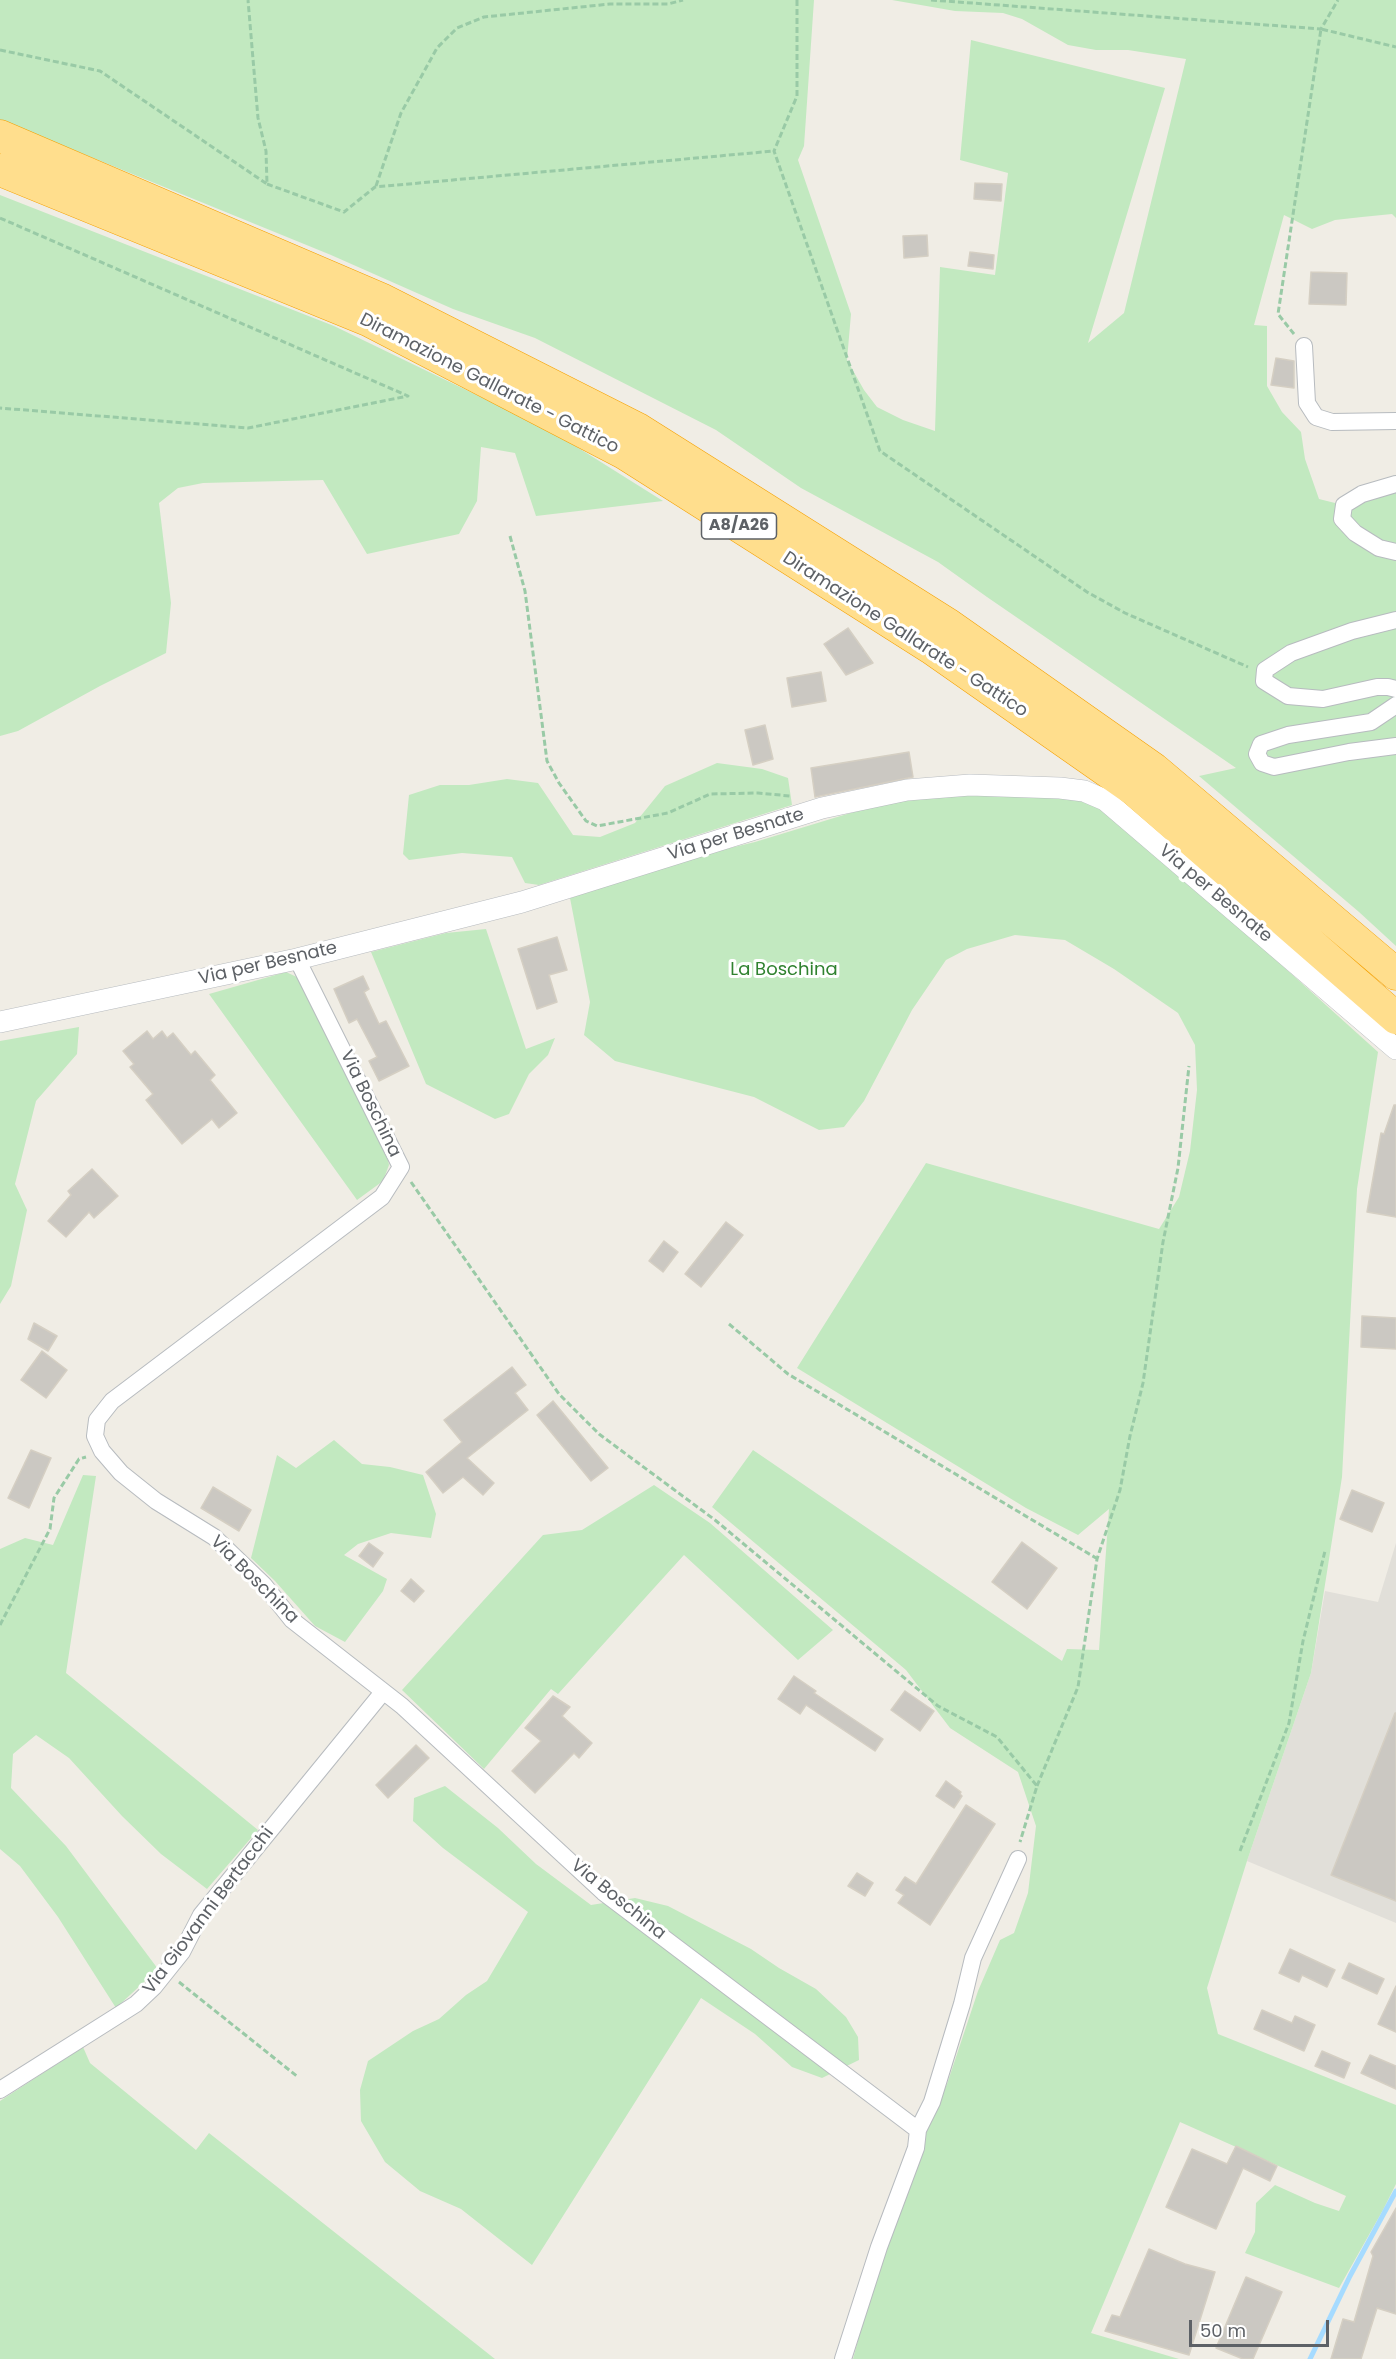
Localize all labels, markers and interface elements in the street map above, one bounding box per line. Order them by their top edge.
street label: Diramazione Gallarate - Gattico [356,309,622,459]
road number: A8/A26 [702,513,777,539]
street label: Diramazione Gallarate - Gattico [778,548,1032,722]
street label: Via per Besnate [665,804,807,866]
street label: Via per Besnate [1154,840,1276,948]
street label: Via per Besnate [197,938,339,990]
park label: La Boschina [730,959,838,981]
street label: Via Boschina [335,1047,405,1161]
street label: Via Boschina [205,1531,303,1629]
street label: Via Giovanni Bertacchi [139,1823,279,1999]
street label: Via Boschina [566,1855,670,1945]
scale bar [1192,2308,1332,2346]
text: 50 m [1200,2318,1246,2343]

